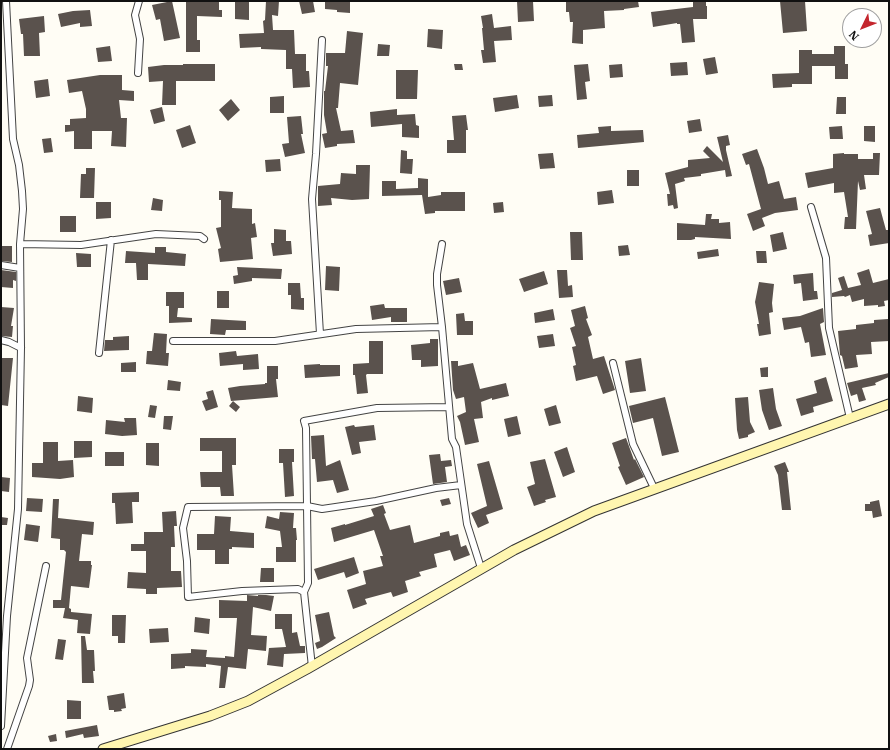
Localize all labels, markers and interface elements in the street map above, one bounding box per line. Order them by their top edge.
north arrow [842,8,882,48]
text: N [846,28,862,43]

